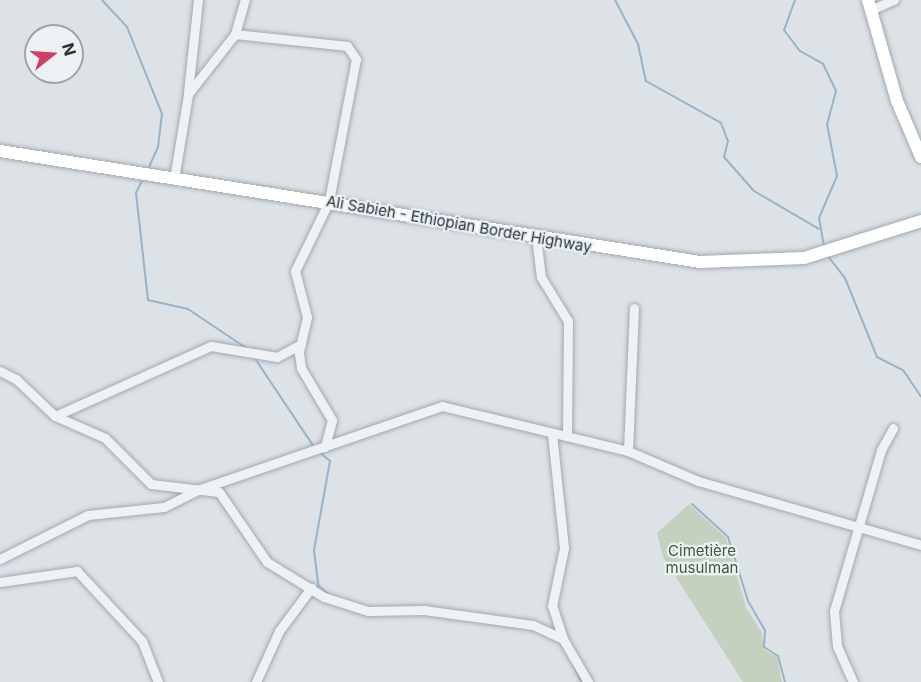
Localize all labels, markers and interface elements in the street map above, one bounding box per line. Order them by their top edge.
north arrow [24,24,84,84]
text: N [58,41,81,58]
street label: Ali Sabieh - Ethiopian Border Highway [325,192,593,256]
park label: Cimetière musulman [666,541,738,576]

